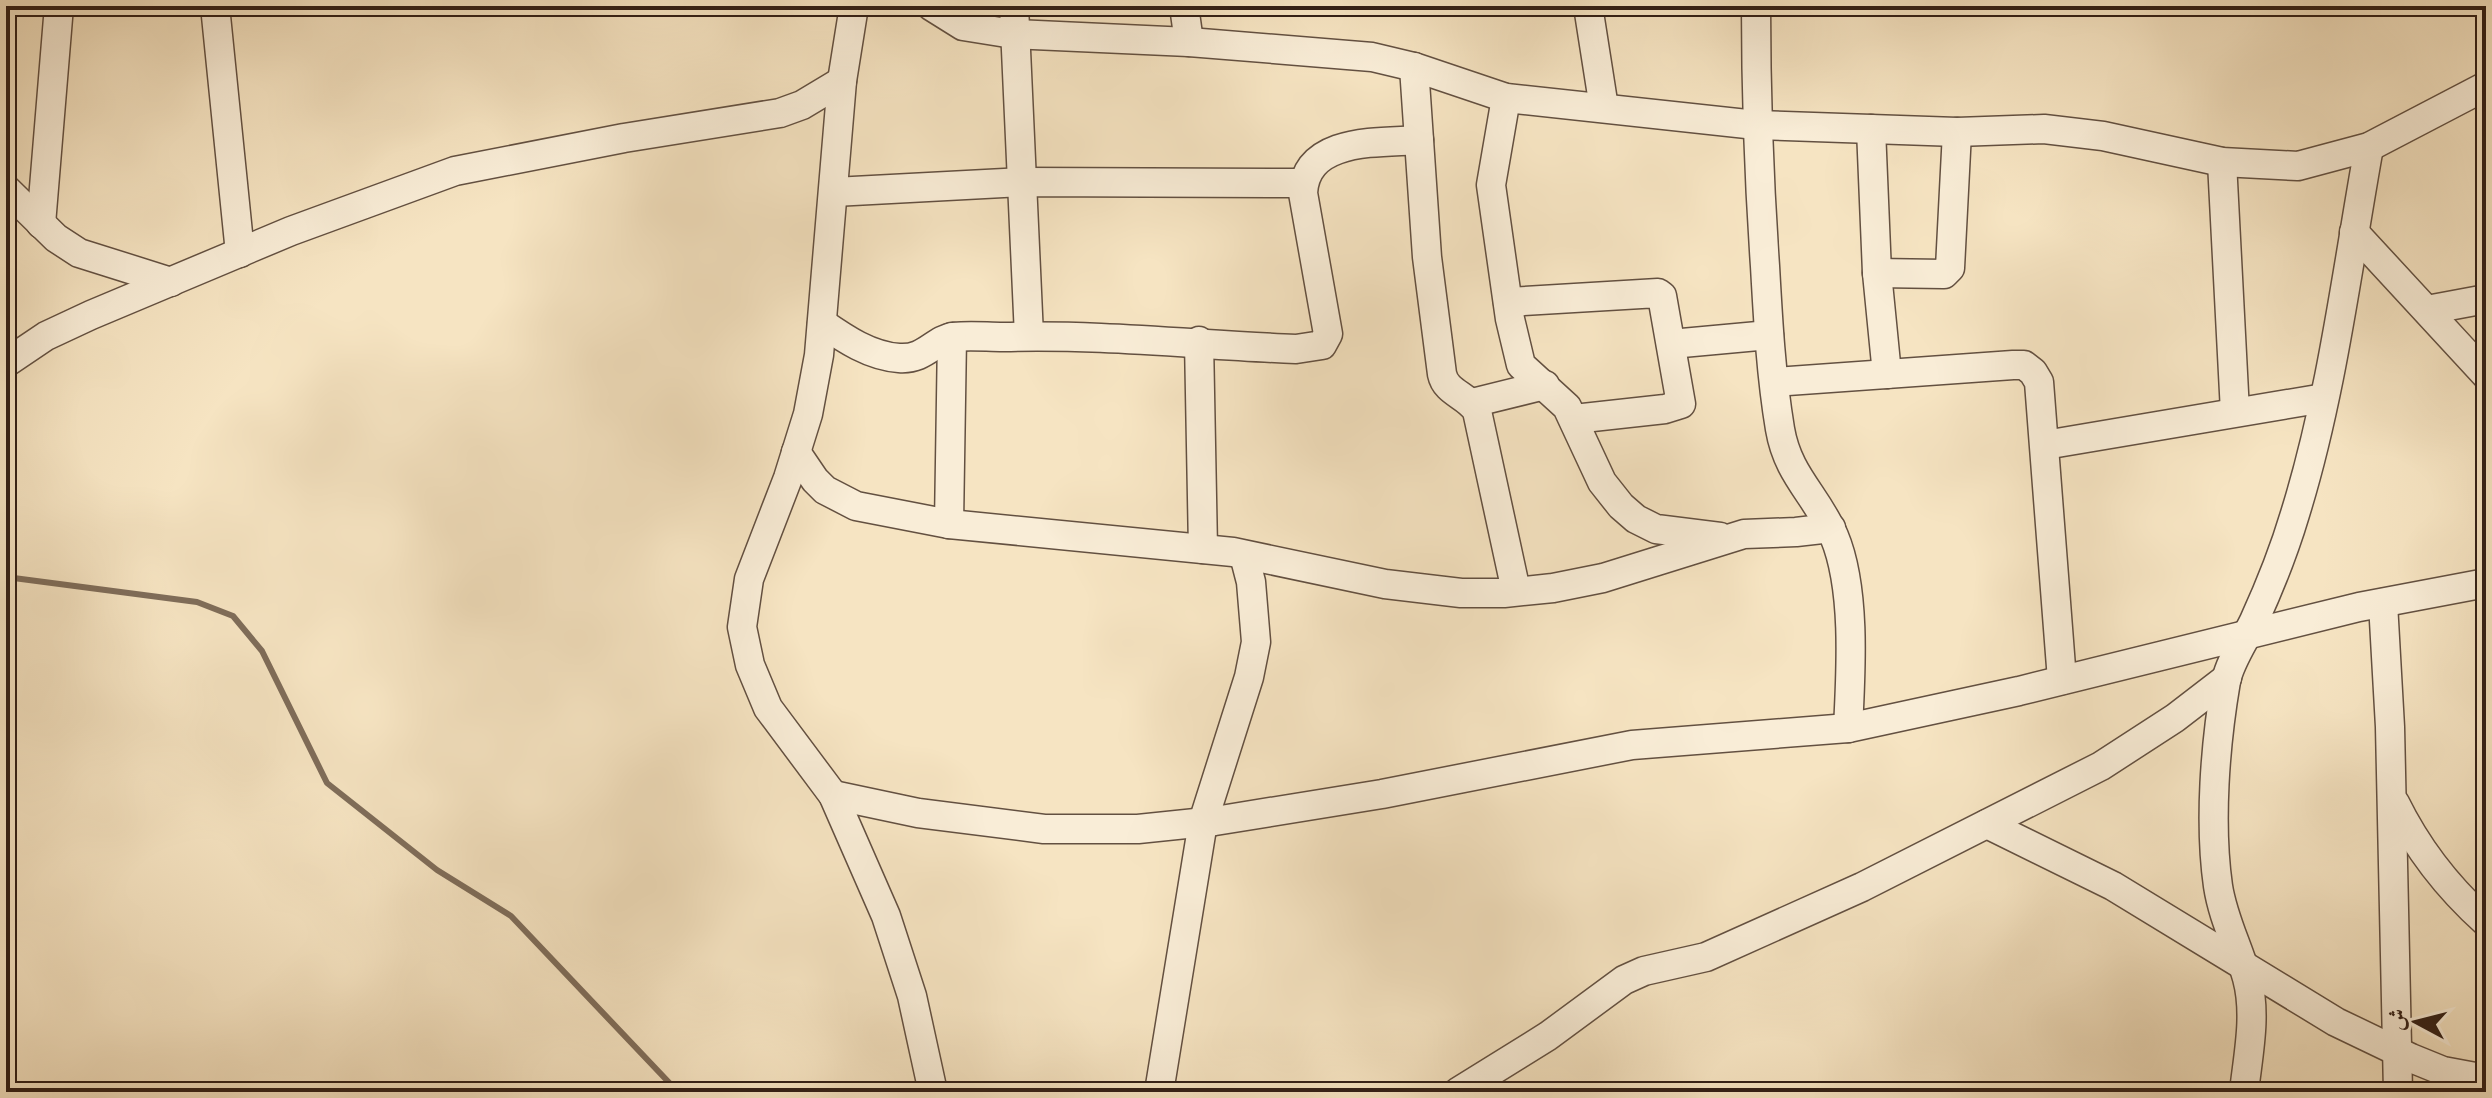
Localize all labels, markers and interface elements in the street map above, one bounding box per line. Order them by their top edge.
north arrow [2376,982,2456,1062]
text: ش [2383,1007,2412,1032]

